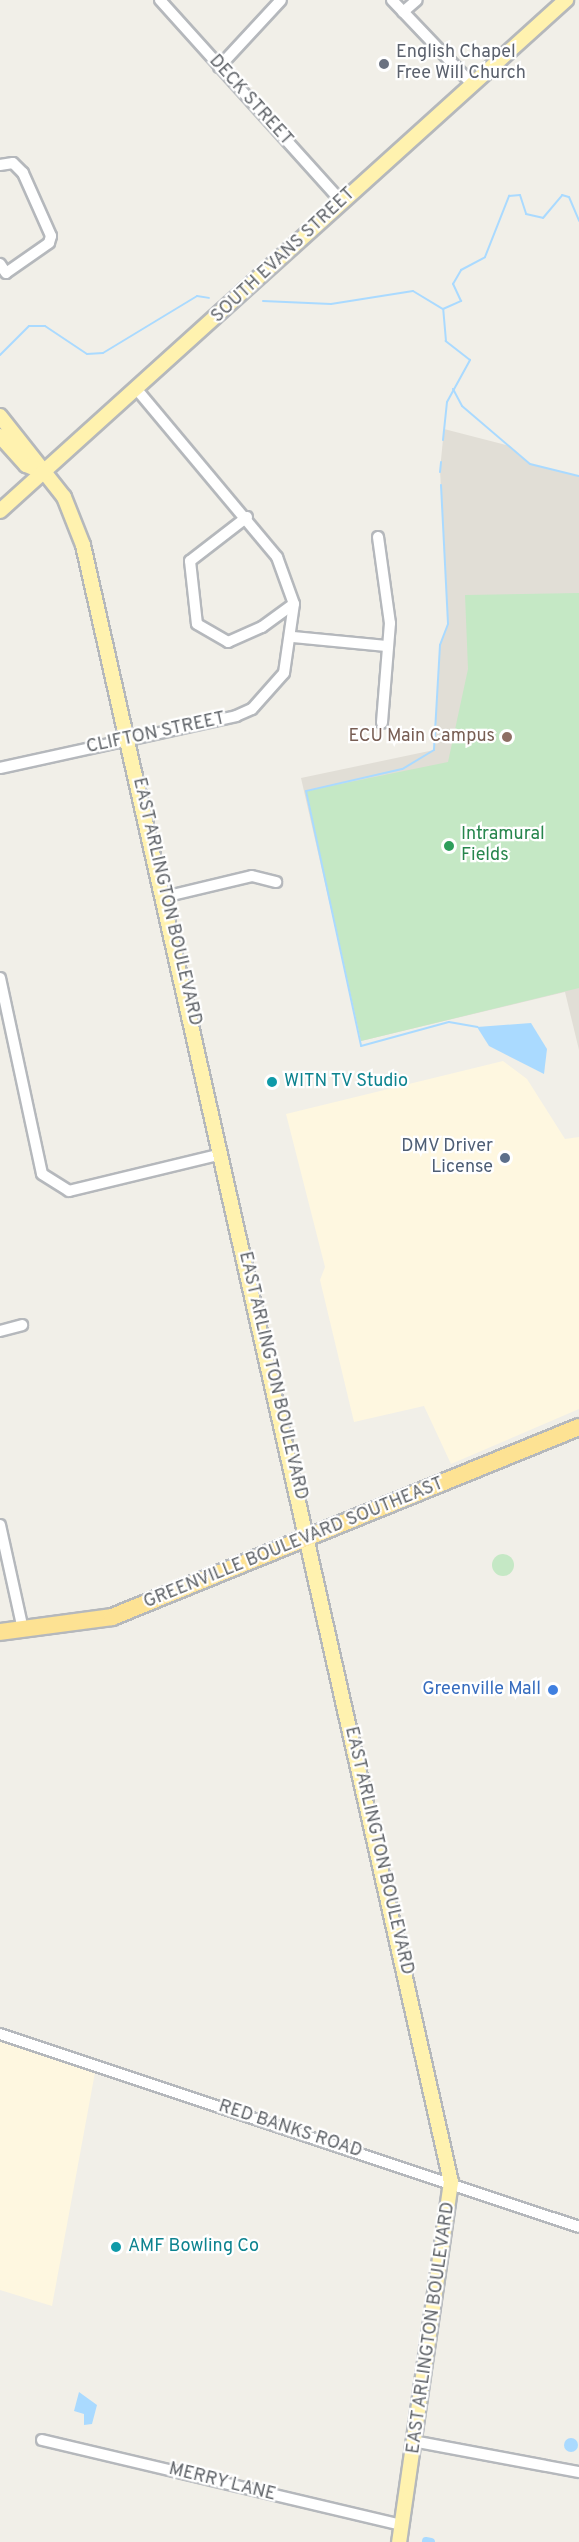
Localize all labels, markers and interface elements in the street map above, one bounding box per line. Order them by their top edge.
place label: English Chapel Free Will Church [396,43,526,86]
street label: DECK STREET [204,51,296,151]
marker: English Chapel Free Will Church [377,57,391,71]
street label: SOUTH EVANS STREET [208,184,360,328]
street label: CLIFTON STREET [85,709,227,759]
place label: ECU Main Campus [349,726,495,748]
marker: ECU Main Campus [500,730,514,744]
street label: EAST ARLINGTON BOULEVARD [127,775,205,1029]
place label: Intramural Fields [461,825,545,868]
marker: Intramural Fields [442,839,456,853]
place label: WITN TV Studio [284,1071,409,1093]
marker: WITN TV Studio [265,1075,279,1089]
place label: DMV Driver License [401,1137,493,1180]
marker: DMV Driver License [498,1151,512,1165]
street label: EAST ARLINGTON BOULEVARD [233,1249,311,1503]
street label: GREENVILLE BOULEVARD SOUTHEAST [141,1474,447,1614]
place label: Greenville Mall [422,1679,541,1701]
marker: Greenville Mall [546,1683,560,1697]
street label: EAST ARLINGTON BOULEVARD [339,1724,417,1978]
street label: RED BANKS ROAD [215,2097,365,2163]
street label: EAST ARLINGTON BOULEVARD [404,2200,460,2456]
place label: AMF Bowling Co [128,2236,259,2258]
marker: AMF Bowling Co [109,2240,123,2254]
street label: MERRY LANE [166,2459,278,2507]

